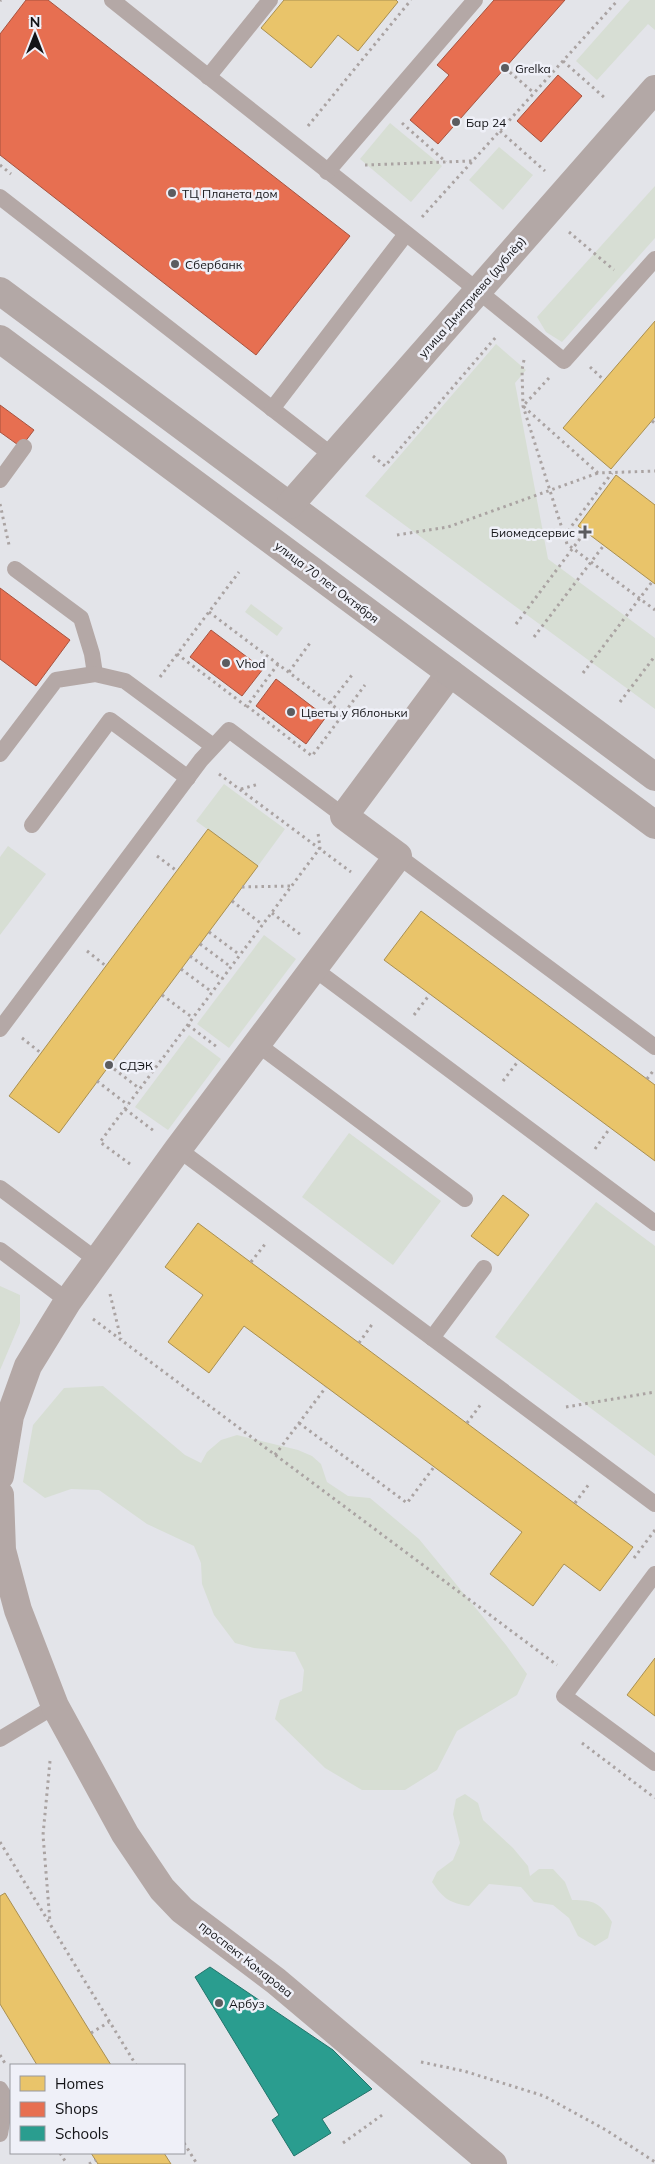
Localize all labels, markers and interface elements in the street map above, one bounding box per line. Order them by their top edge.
north arrow [10,10,60,60]
text: N [30,13,40,31]
place label: Grelka [515,61,551,76]
marker: Grelka [499,62,511,74]
place label: Бар 24 [466,115,506,130]
marker: Бар 24 [450,116,462,128]
place label: ТЦ Планета дом [182,186,278,201]
marker: ТЦ Планета дом [166,187,178,199]
street label: улица Дмитриева (дублёр) [415,233,529,361]
place label: Сбербанк [185,257,243,272]
marker: Сбербанк [169,258,181,270]
place label: Биомедсервис [491,525,575,540]
marker: Биомедсервис [579,526,591,538]
street label: улица 70 лет Октября [272,538,382,626]
place label: Vhod [236,656,265,671]
marker: Vhod [220,657,232,669]
place label: Цветы у Яблоньки [301,705,408,720]
marker: Цветы у Яблоньки [285,706,297,718]
place label: СДЭК [119,1058,153,1073]
marker: СДЭК [103,1059,115,1071]
street label: проспект Комарова [196,1918,296,2000]
place label: Арбуз [229,1996,265,2011]
marker: Арбуз [213,1997,225,2009]
legend [10,2064,185,2154]
text: Homes [55,2074,104,2093]
text: Shops [55,2099,98,2118]
text: Schools [55,2124,109,2143]

